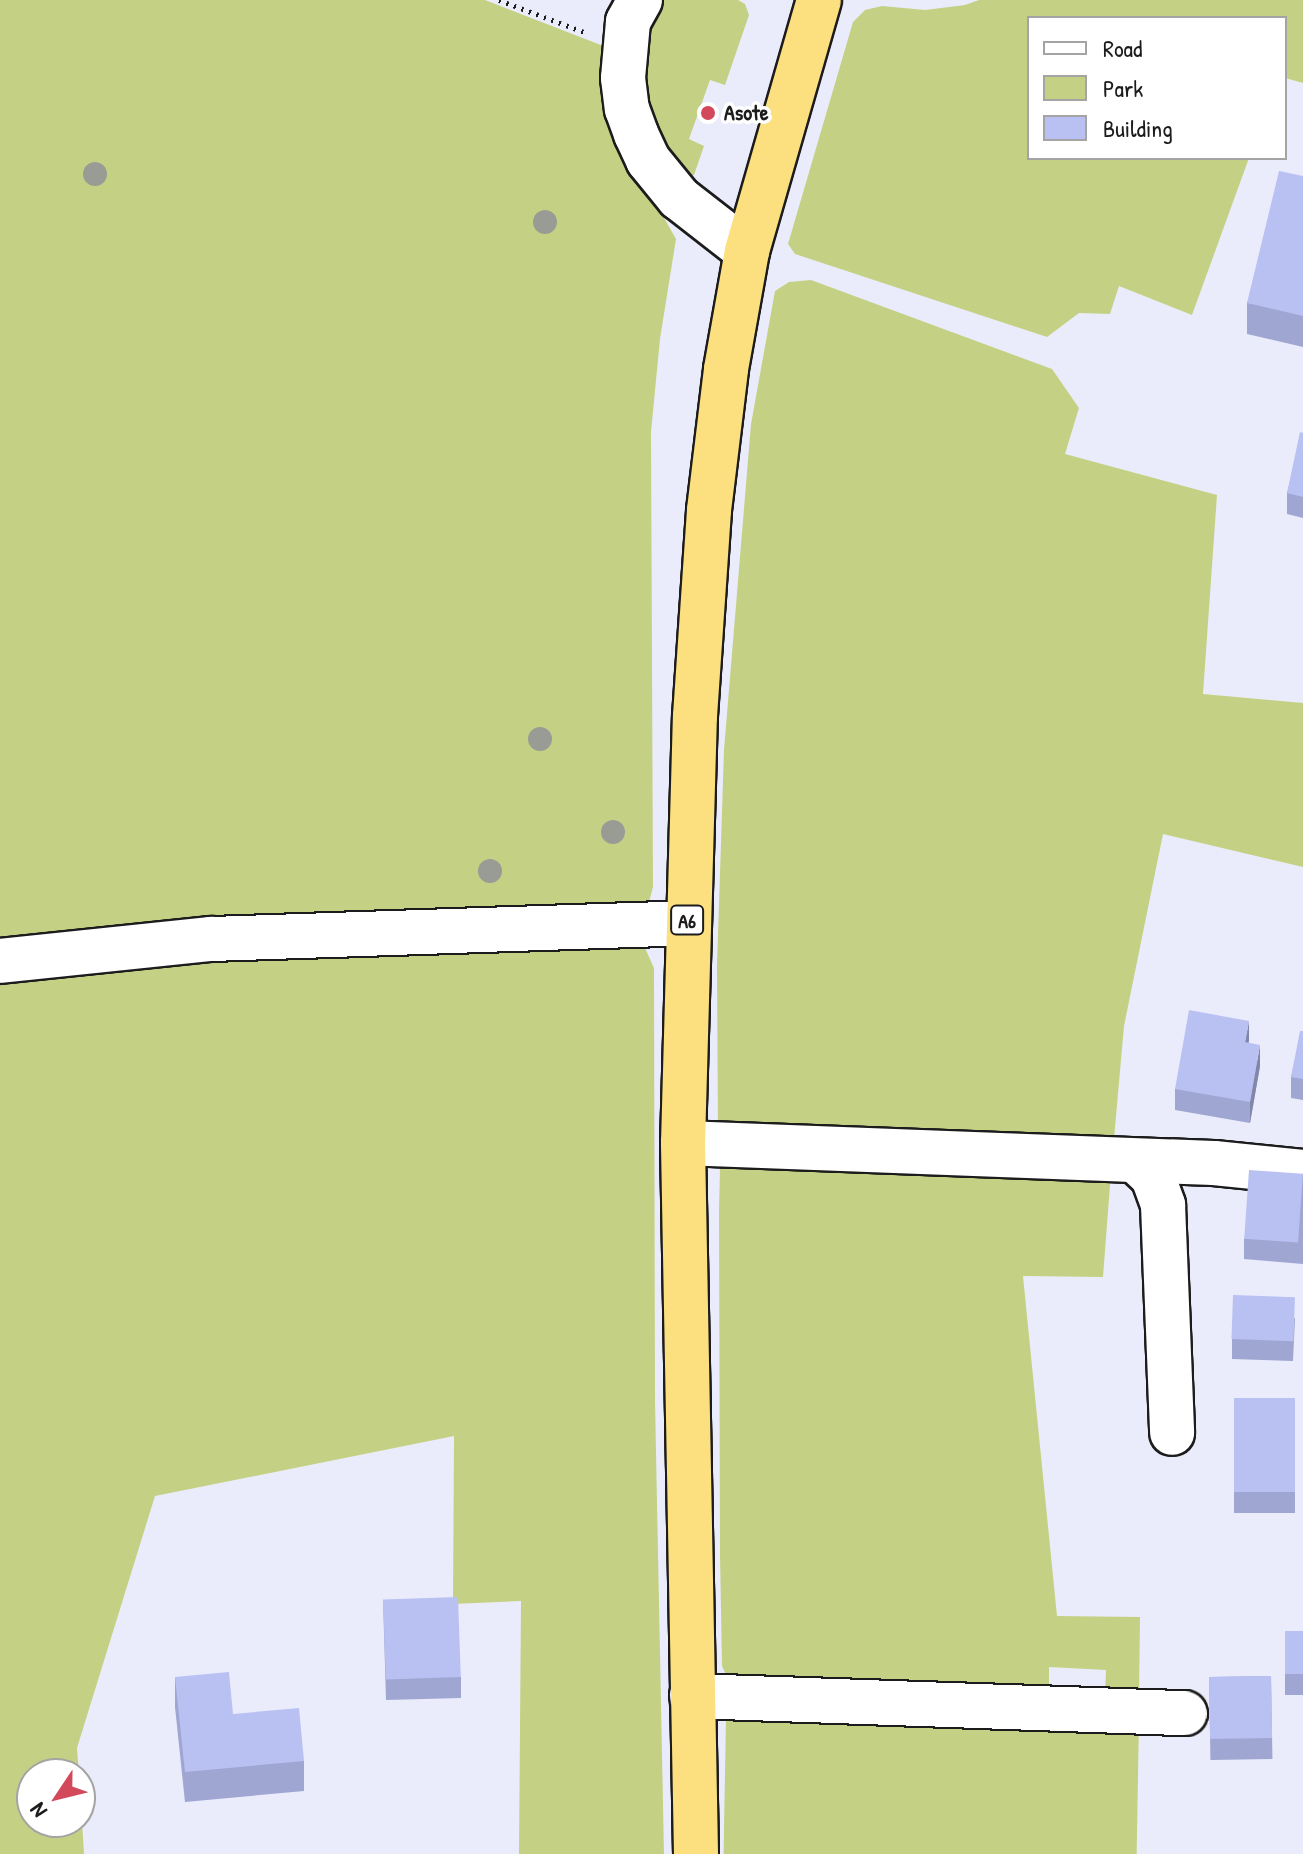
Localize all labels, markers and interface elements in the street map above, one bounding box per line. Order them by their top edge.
legend [1027,16,1287,160]
text: Road [1103,32,1142,64]
text: Park [1103,72,1143,104]
place label: Asote [724,100,768,126]
marker: Asote [699,104,717,122]
text: Building [1103,112,1173,144]
road number: A6 [669,904,705,936]
north arrow [16,1758,96,1838]
text: N [22,1797,54,1824]

